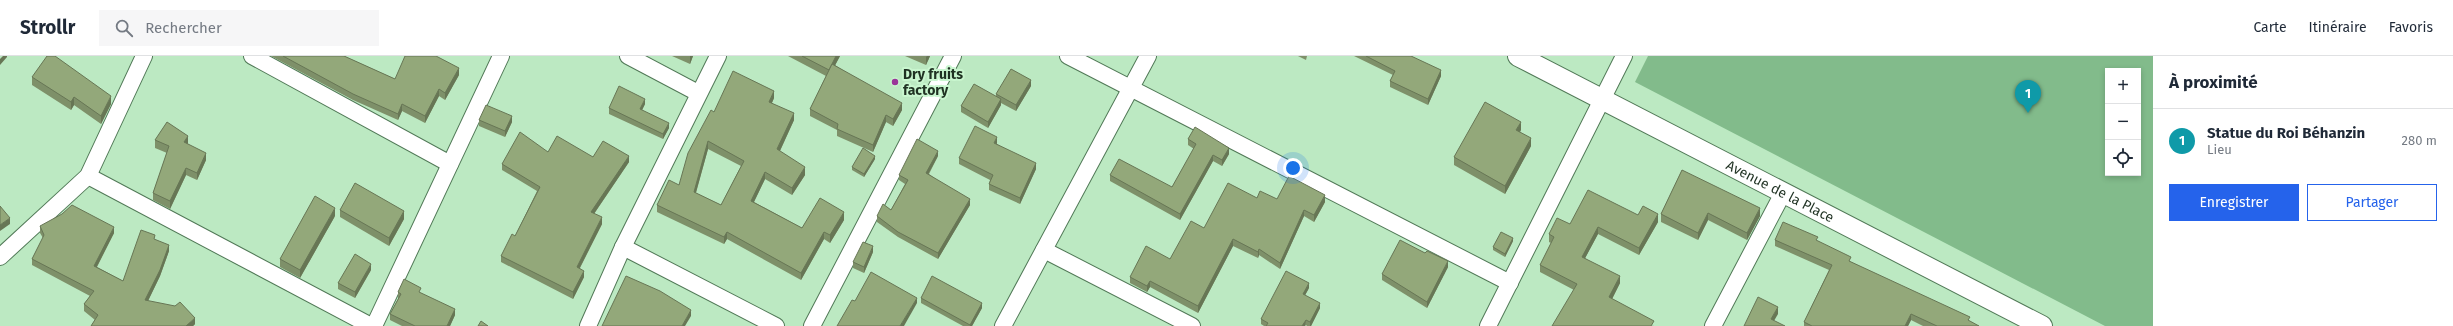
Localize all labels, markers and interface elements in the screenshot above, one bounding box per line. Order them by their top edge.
search box [99,10,379,46]
text: Strollr [20,16,75,39]
icon: search [113,17,135,39]
text: Rechercher [145,19,222,37]
text: Carte [2253,19,2287,36]
text: Itinéraire [2309,19,2367,36]
text: Favoris [2389,19,2433,36]
place label: Dry fruits factory [903,66,963,99]
map controls [2105,68,2141,176]
button: + [2105,68,2141,104]
text: À proximité [2169,72,2258,93]
marker: Dry fruits factory [890,77,900,87]
pin: 1 [2015,80,2041,113]
button: − [2105,104,2141,140]
text: Statue du Roi Béhanzin [2207,124,2365,142]
text: 1 [2179,133,2185,148]
text: 280 m [2402,133,2437,148]
button: locate [2105,140,2141,176]
text: Lieu [2207,142,2232,157]
street label: Avenue de la Place [1723,157,1837,226]
your location [1283,158,1303,178]
button: Enregistrer [2169,184,2299,221]
button: Partager [2307,184,2437,221]

